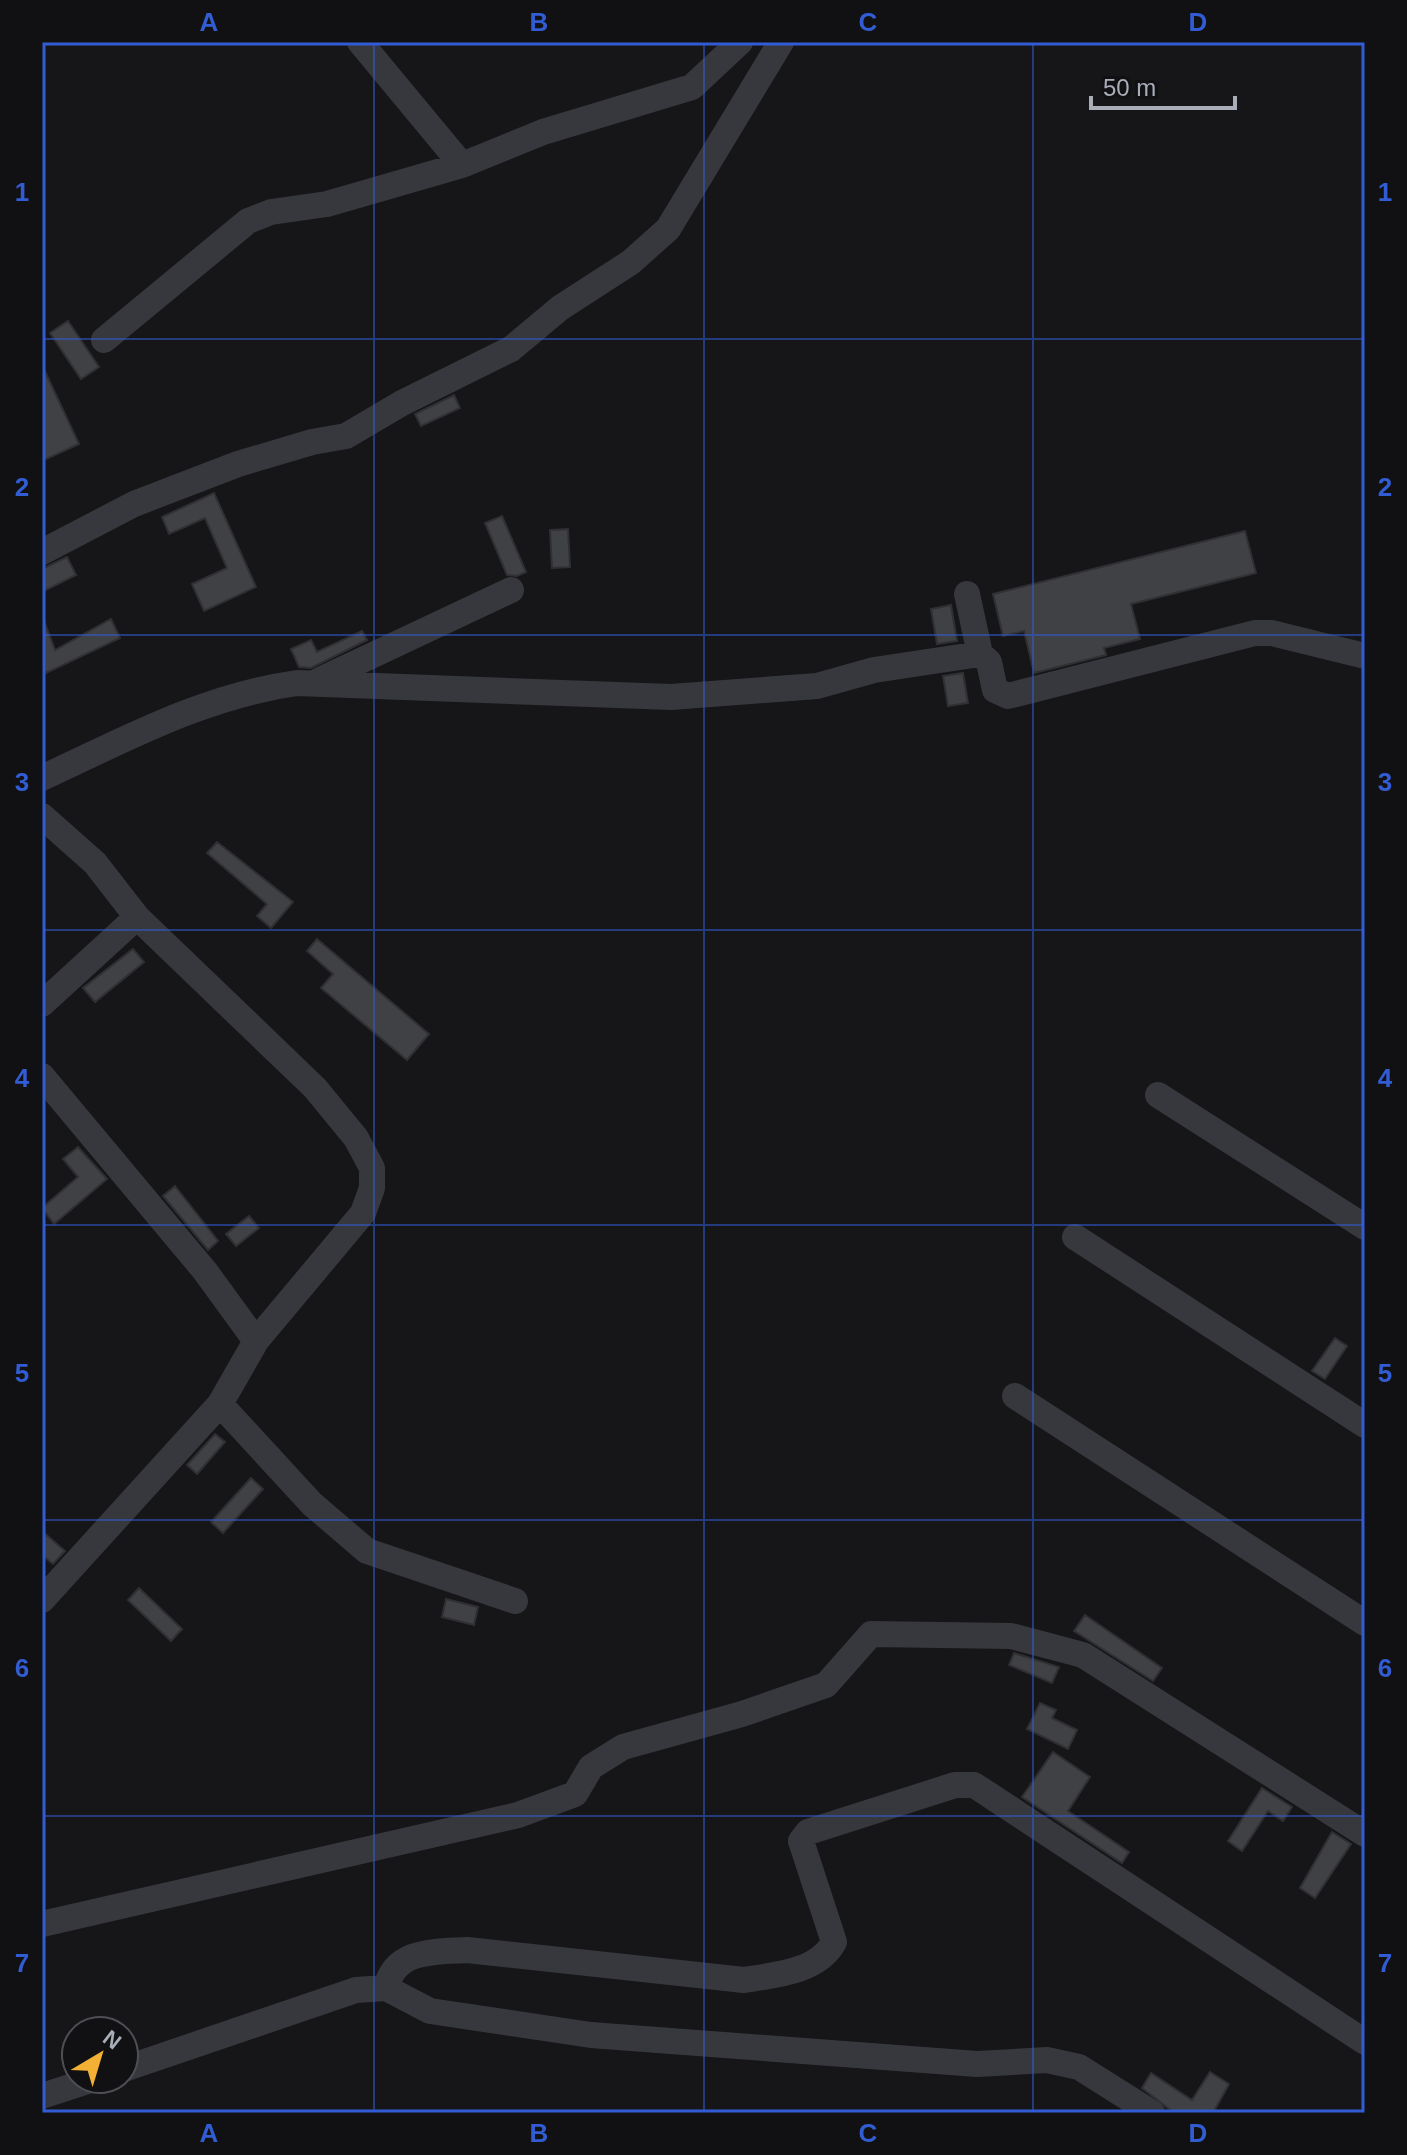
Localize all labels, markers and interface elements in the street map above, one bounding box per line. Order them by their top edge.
text: A [200,7,219,37]
text: B [530,7,548,37]
text: C [859,7,878,37]
text: D [1189,7,1207,37]
scale bar [1091,60,1235,110]
text: 50 m [1103,74,1156,101]
text: 1 [15,177,29,207]
text: 1 [1378,177,1392,207]
text: 2 [15,472,29,502]
text: 2 [1378,472,1392,502]
text: 3 [15,767,29,797]
text: 3 [1378,767,1392,797]
text: 4 [15,1063,30,1093]
text: 4 [1378,1063,1393,1093]
text: 5 [15,1358,29,1388]
text: 5 [1378,1358,1392,1388]
text: 6 [15,1653,29,1683]
text: 6 [1378,1653,1392,1683]
text: 7 [15,1948,29,1978]
text: 7 [1378,1948,1392,1978]
north arrow [60,2015,140,2095]
text: N [98,2025,126,2054]
text: A [200,2118,219,2148]
text: B [530,2118,548,2148]
text: C [859,2118,878,2148]
text: D [1189,2118,1207,2148]

